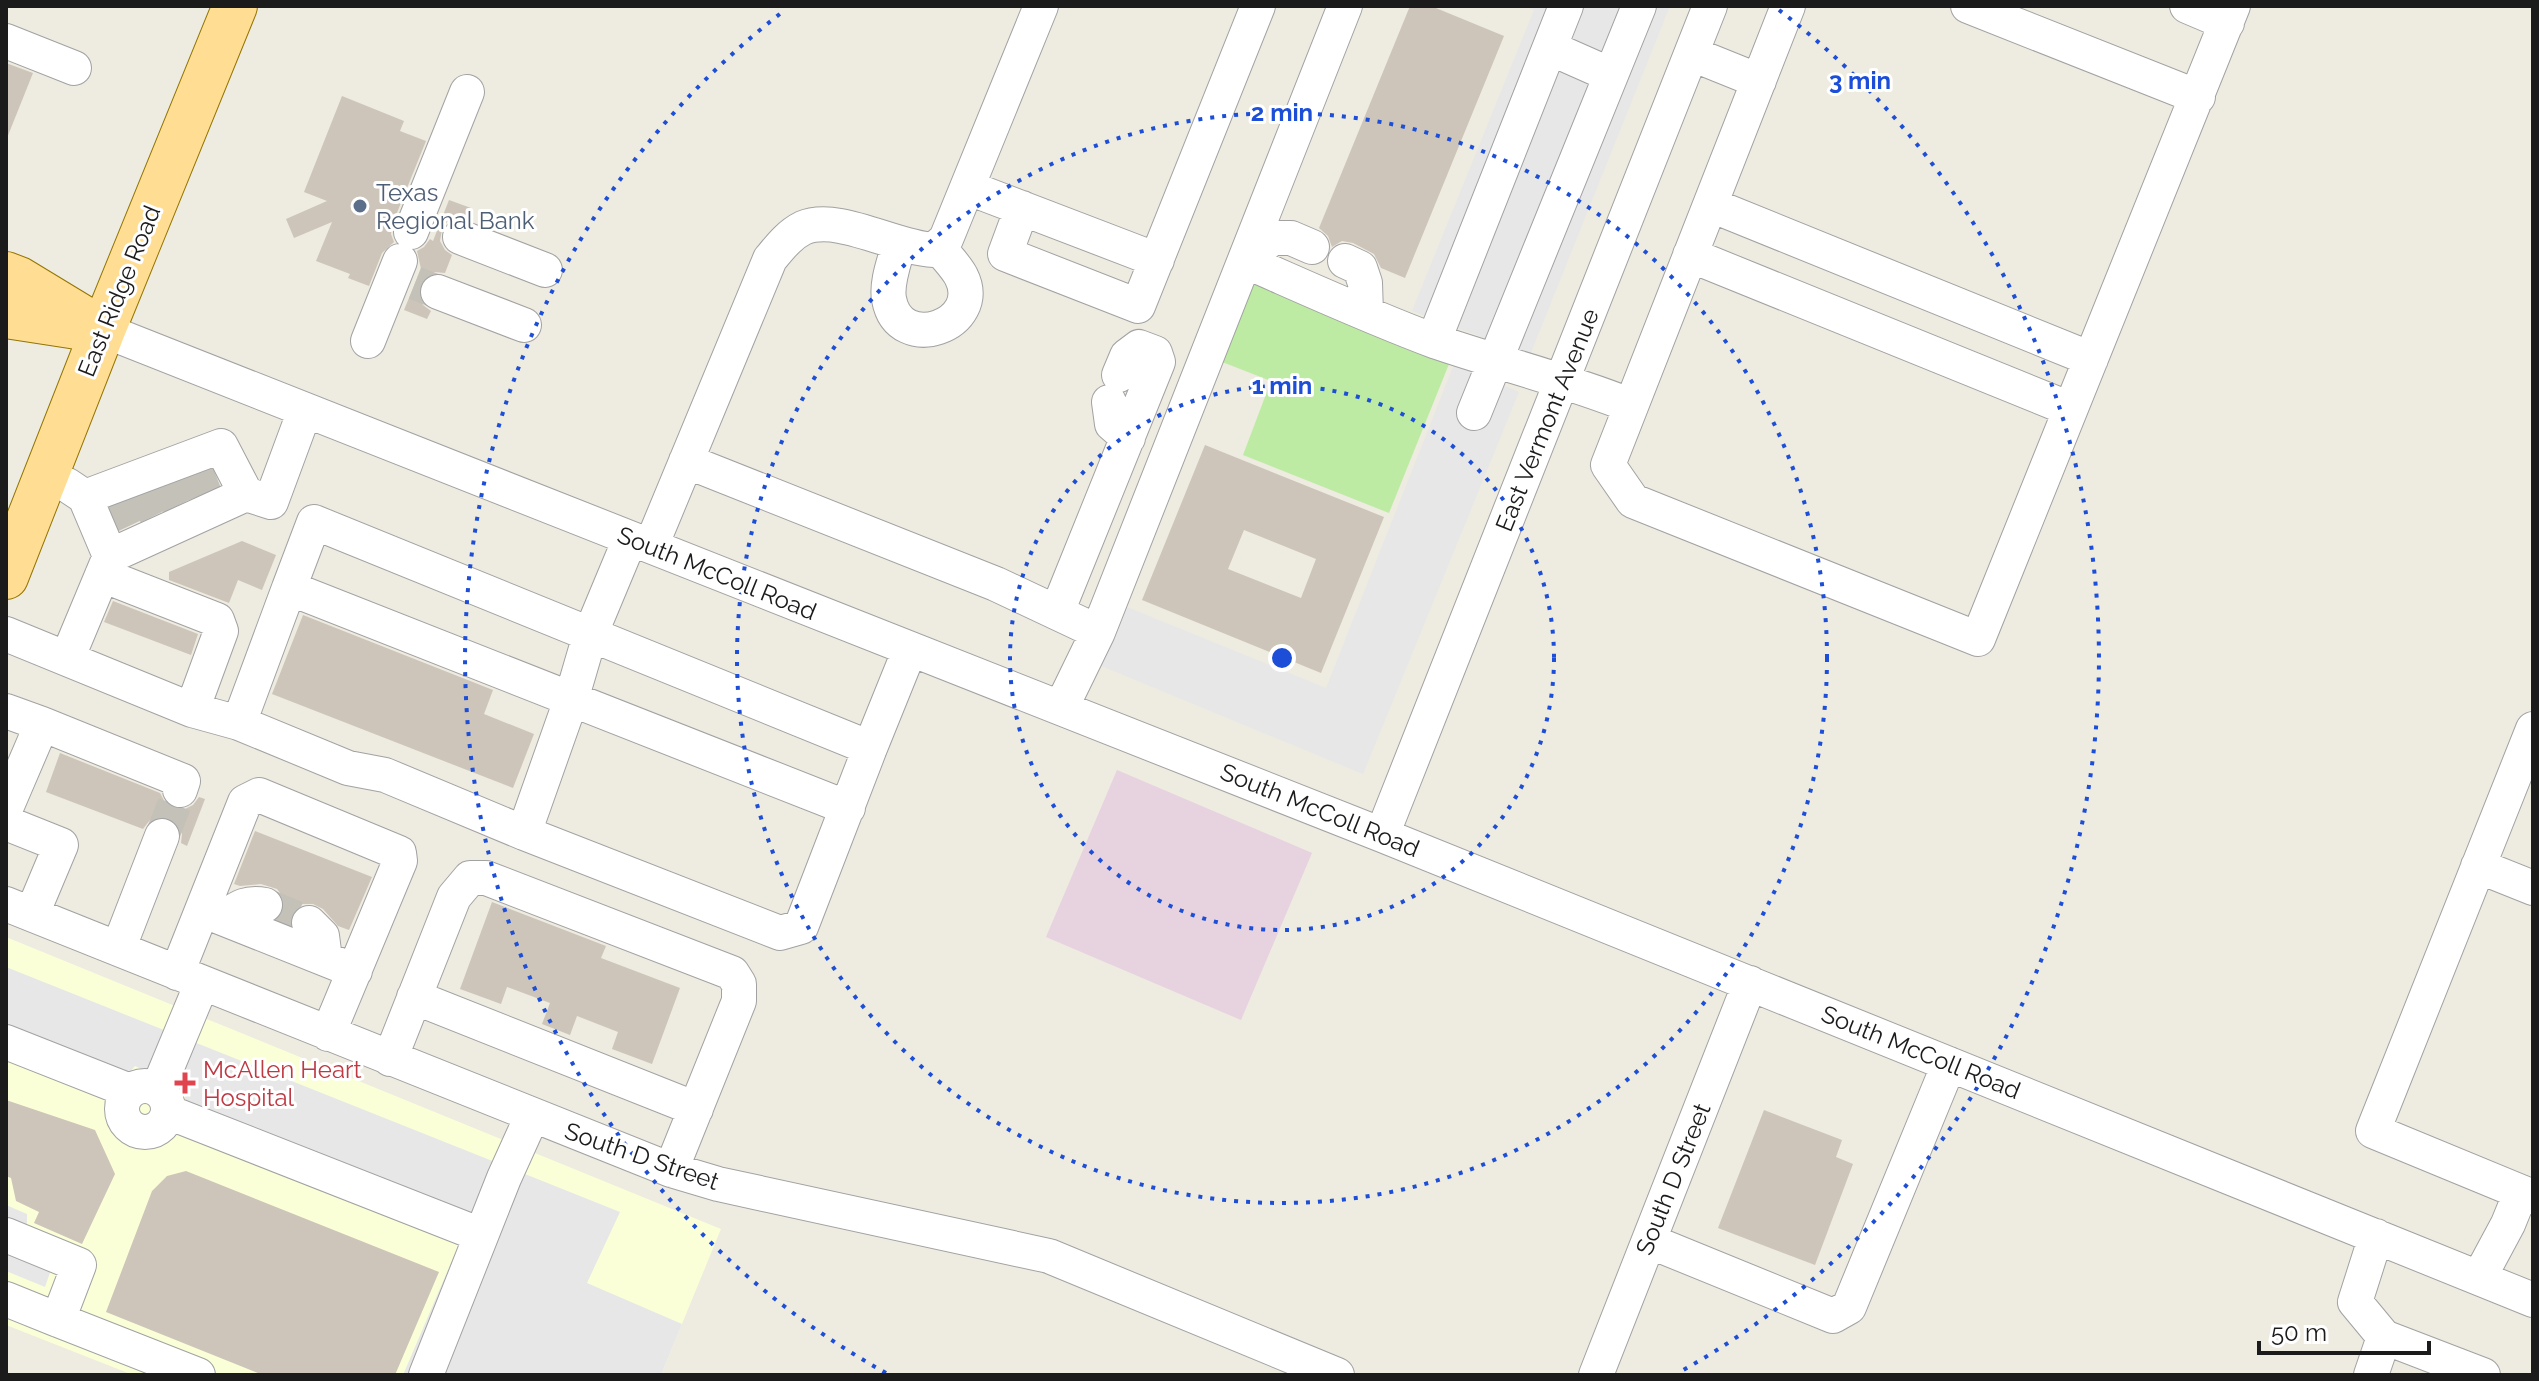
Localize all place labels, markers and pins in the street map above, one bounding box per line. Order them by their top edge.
place label: Texas Regional Bank [376,178,535,235]
marker: Texas Regional Bank [351,197,369,215]
centre of rings [1268,644,1296,672]
place label: McAllen Heart Hospital [203,1055,362,1112]
marker: McAllen Heart Hospital [174,1072,196,1094]

